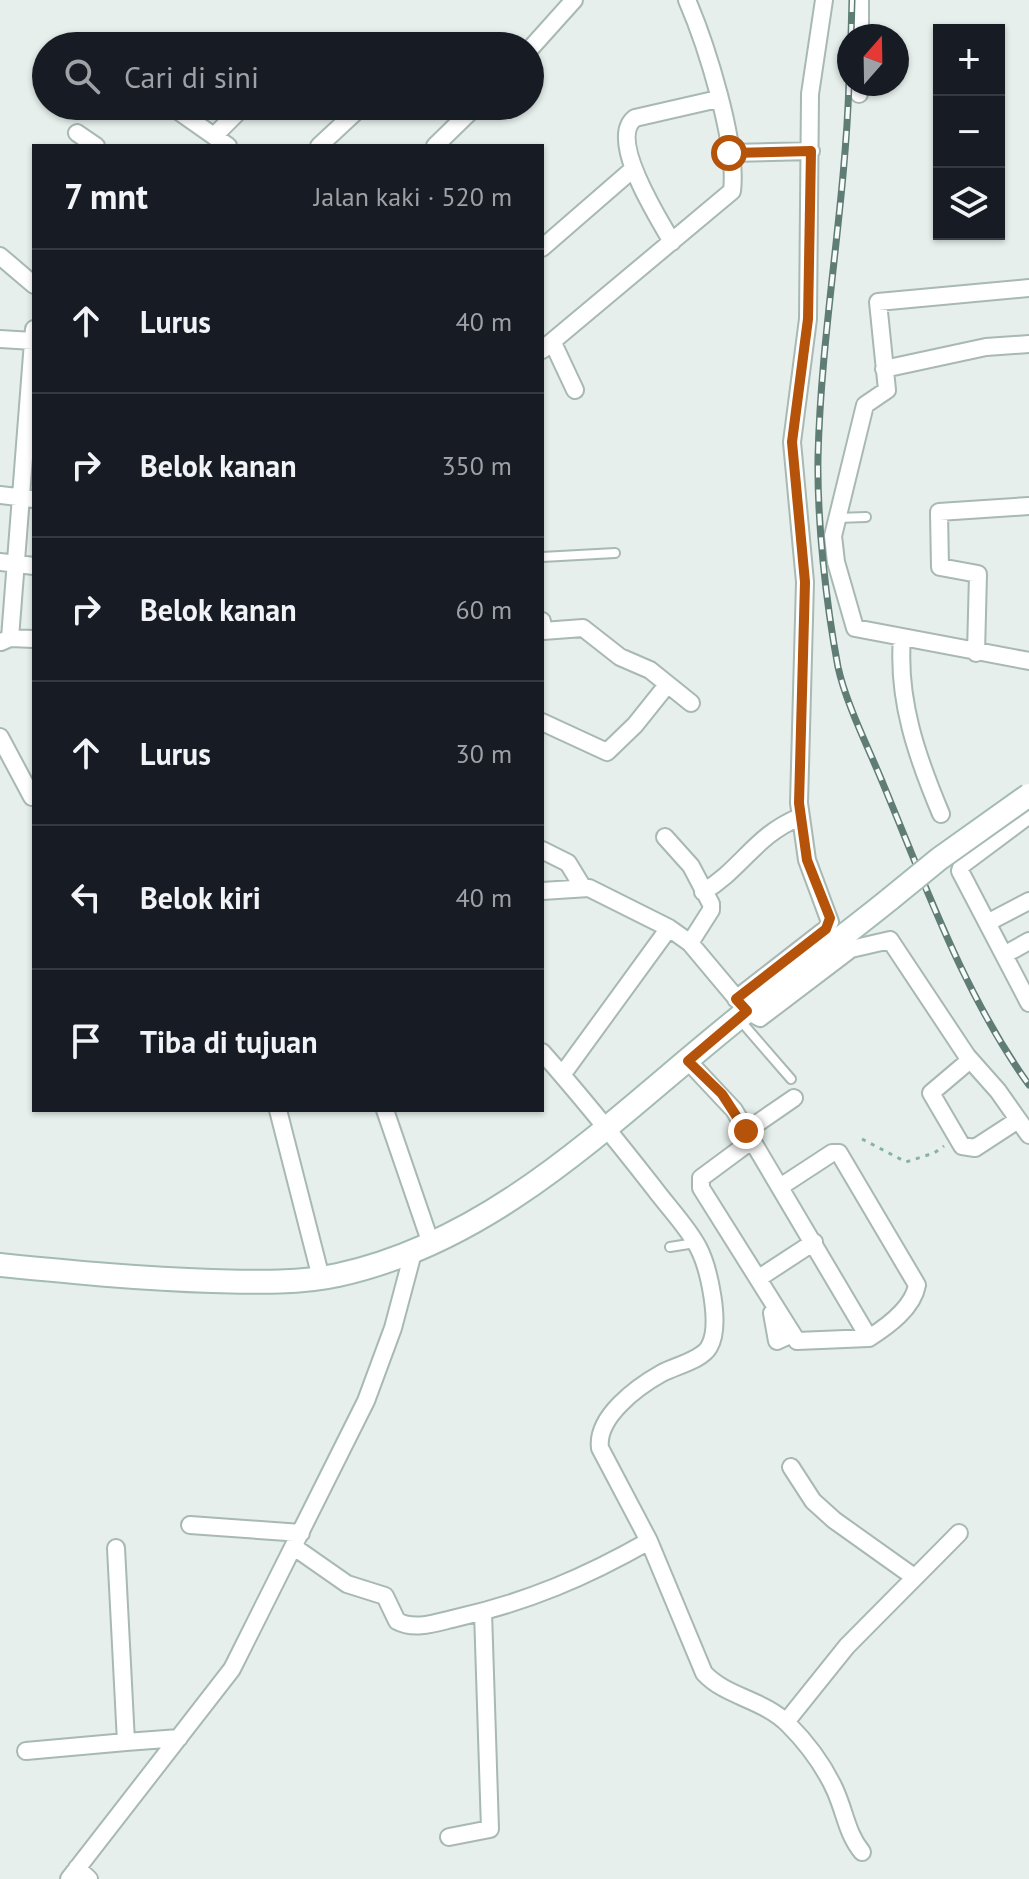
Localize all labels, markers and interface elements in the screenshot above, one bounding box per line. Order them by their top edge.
north arrow [837,24,909,96]
map controls [933,24,1005,240]
button: + [933,24,1005,96]
search box [32,32,544,120]
icon: search [60,54,104,98]
text: Cari di sini [124,57,259,96]
button: − [933,96,1005,168]
route start [711,135,747,171]
button: layers [933,168,1005,240]
text: 7 mnt [64,174,148,218]
text: Jalan kaki · 520 m [314,180,512,213]
icon: ahead [64,299,108,343]
text: Lurus [140,302,211,341]
text: 40 m [456,305,512,338]
icon: right [64,443,108,487]
text: Belok kanan [140,446,297,485]
text: 350 m [441,449,512,482]
icon: right [64,587,108,631]
text: Belok kanan [140,590,297,629]
text: 60 m [456,593,512,626]
icon: ahead [64,731,108,775]
text: Lurus [140,734,211,773]
text: 30 m [456,737,512,770]
icon: left [64,875,108,919]
text: Belok kiri [140,878,261,917]
text: 40 m [456,881,512,914]
icon: arrive [64,1019,108,1063]
text: Tiba di tujuan [140,1022,318,1061]
route end [728,1113,764,1149]

